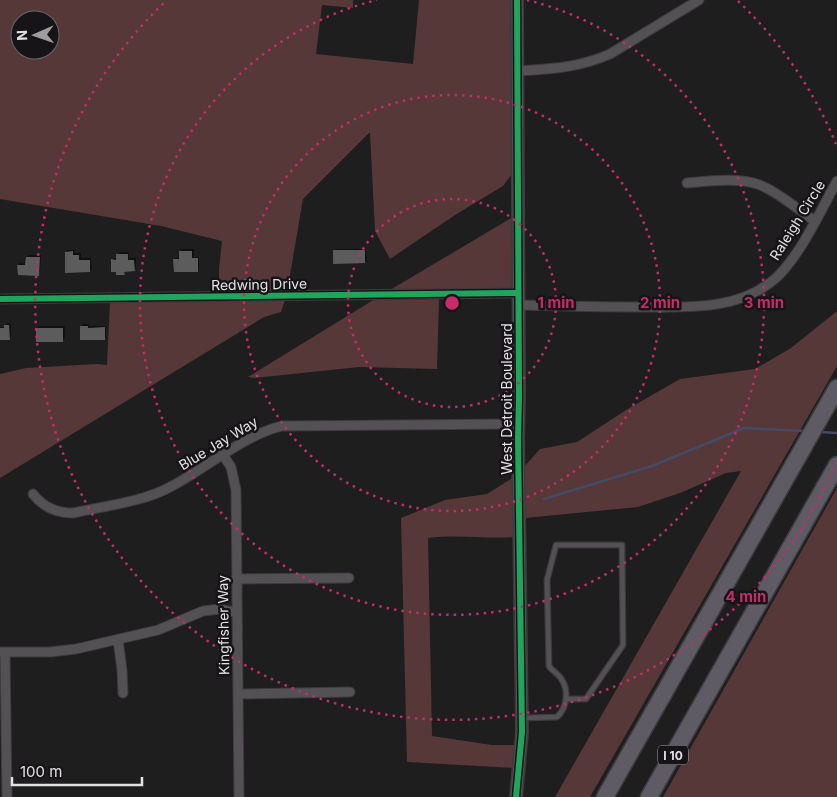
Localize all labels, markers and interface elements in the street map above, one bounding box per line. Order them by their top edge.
north arrow [10,10,60,60]
text: N [13,30,30,41]
street label: Raleigh Circle [766,177,828,263]
street label: Redwing Drive [211,275,307,293]
text: 1 min [537,293,575,312]
text: 2 min [640,293,680,312]
text: 3 min [744,293,784,312]
centre of rings [443,294,461,312]
street label: West Detroit Boulevard [498,323,515,475]
street label: Blue Jay Way [175,413,261,473]
street label: Kingfisher Way [214,575,232,675]
text: 4 min [726,587,766,606]
road number: I 10 [658,746,688,764]
scale bar [12,754,142,786]
text: 100 m [20,762,62,781]

